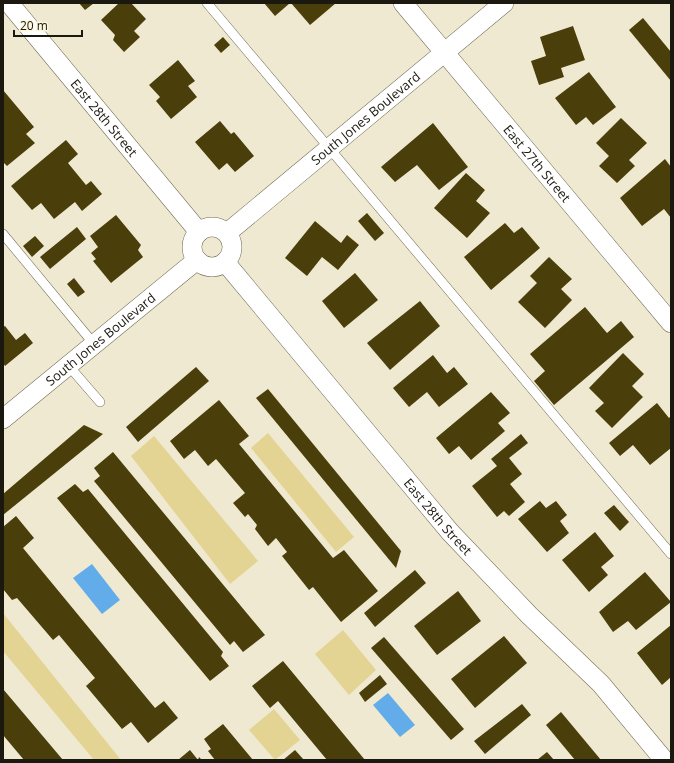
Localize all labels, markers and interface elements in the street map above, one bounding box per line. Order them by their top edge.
scale bar [14,12,82,38]
text: 20 m [20,17,48,34]
street label: South Jones Boulevard [307,67,424,169]
street label: East 28th Street [67,75,142,161]
street label: East 27th Street [499,121,575,206]
street label: South Jones Boulevard [42,289,159,390]
street label: East 28th Street [400,474,476,559]

